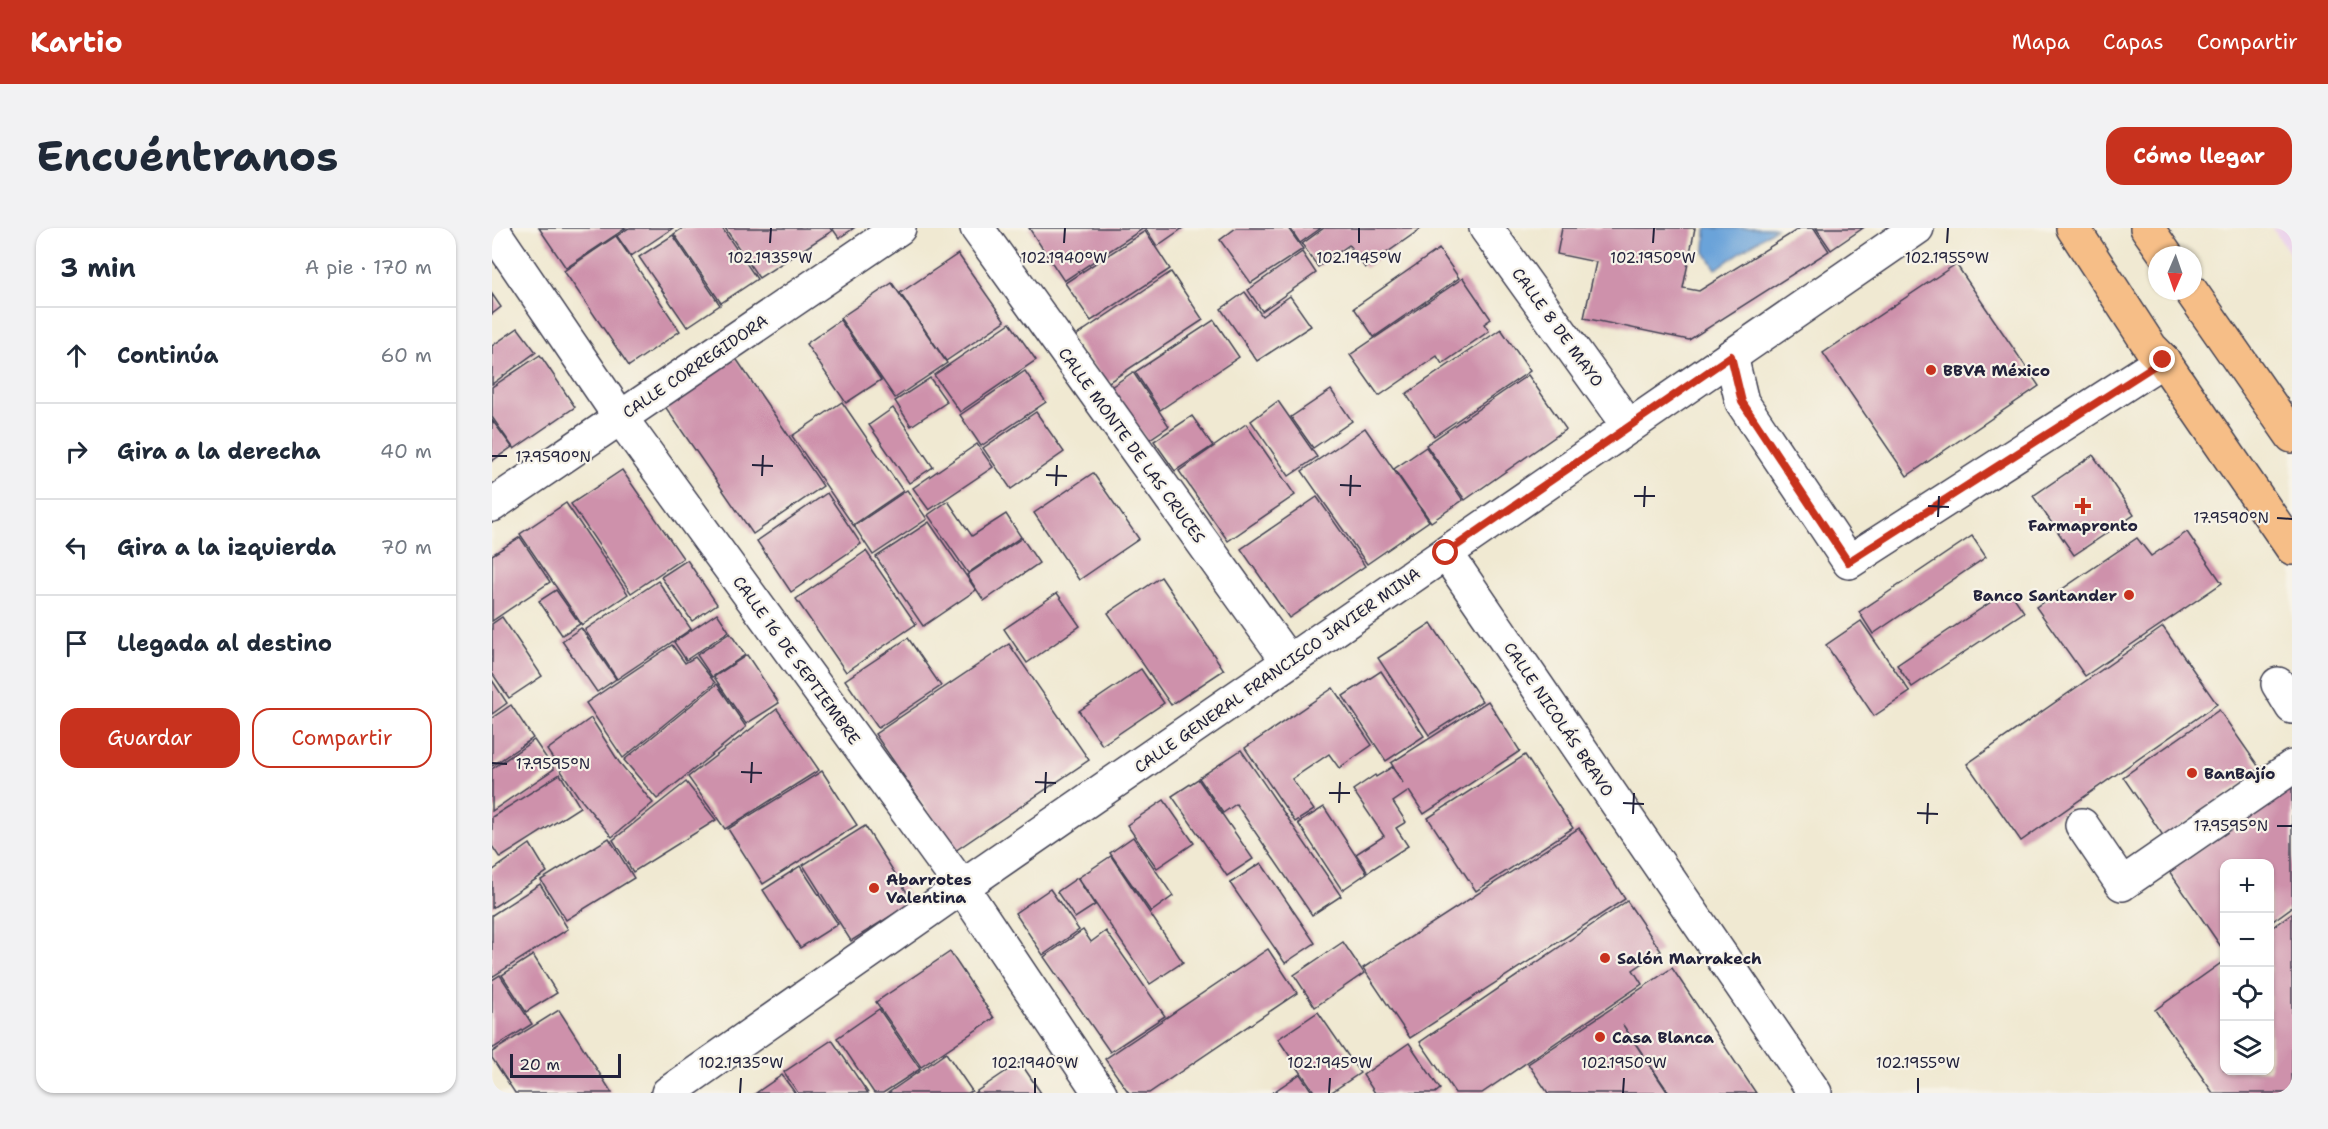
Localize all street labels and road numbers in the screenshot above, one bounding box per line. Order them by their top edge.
street label: CALLE 8 DE MAYO [1507,264,1608,391]
street label: CALLE CORREGIDORA [619,310,772,423]
street label: CALLE MONTE DE LAS CRUCES [1054,343,1210,547]
street label: CALLE GENERAL FRANCISCO JAVIER MINA [1130,563,1424,778]
street label: CALLE 16 DE SEPTIEMBRE [728,572,865,749]
street label: CALLE NICOLÁS BRAVO [1499,638,1618,801]

